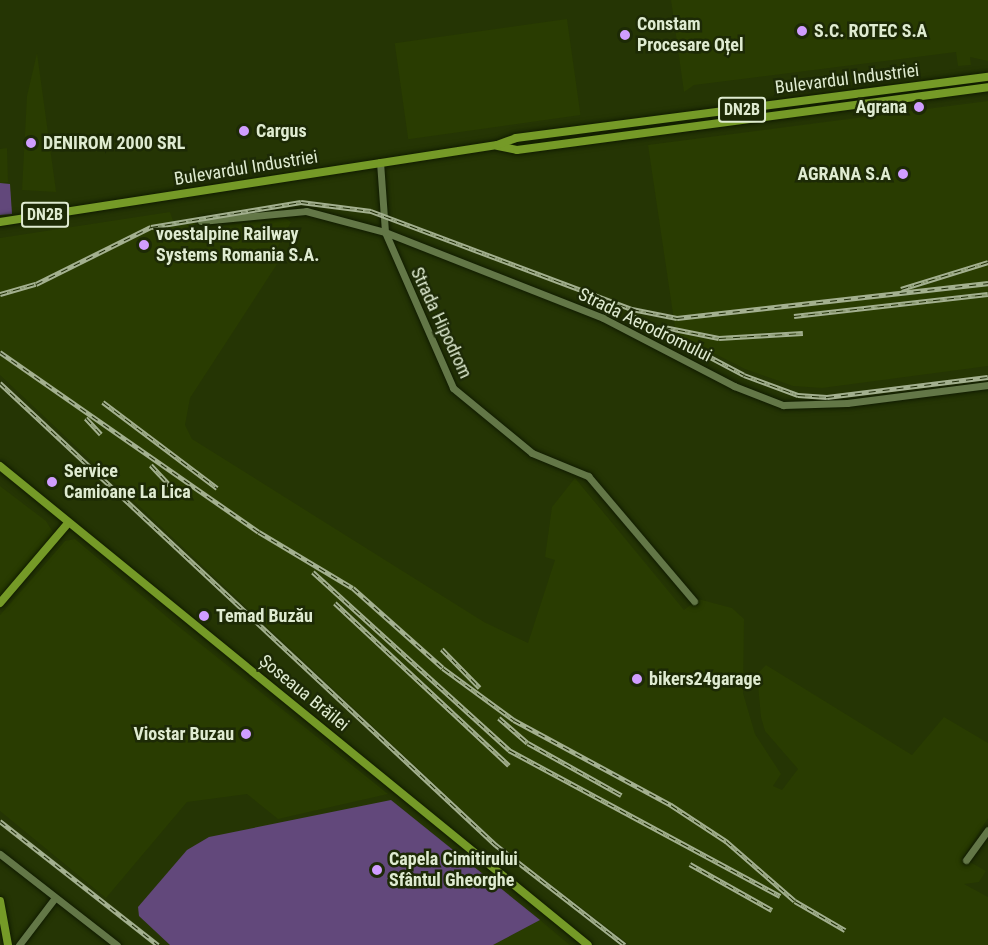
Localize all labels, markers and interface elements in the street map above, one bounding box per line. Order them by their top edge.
place label: Constam Procesare Oțel [637,14,743,57]
place label: S.C. ROTEC S.A [814,20,927,42]
marker: S.C. ROTEC S.A [795,24,809,38]
marker: Constam Procesare Oțel [618,28,632,42]
street label: Bulevardul Industriei [774,59,920,99]
place label: Agrana [856,96,907,118]
road number: DN2B [718,97,766,123]
marker: Agrana [912,100,926,114]
place label: Cargus [256,120,307,142]
marker: Cargus [237,124,251,138]
place label: DENIROM 2000 SRL [43,132,185,154]
marker: DENIROM 2000 SRL [24,136,38,150]
street label: Bulevardul Industriei [173,146,319,190]
place label: AGRANA S.A [797,163,891,185]
marker: AGRANA S.A [896,167,910,181]
road number: DN2B [21,202,69,228]
place label: voestalpine Railway Systems Romania S.A. [156,224,319,266]
marker: voestalpine Railway Systems Romania S.A. [137,238,151,252]
street label: Strada Hipodrom [406,264,476,382]
street label: Strada Aerodromului [575,283,715,367]
place label: Service Camioane La Lica [64,461,191,504]
marker: Service Camioane La Lica [45,475,59,489]
place label: Temad Buzău [216,605,313,627]
marker: Temad Buzău [197,609,211,623]
street label: Șoseaua Brăilei [255,650,353,736]
place label: bikers24garage [649,668,761,690]
marker: bikers24garage [630,672,644,686]
place label: Viostar Buzau [133,723,234,745]
marker: Viostar Buzau [239,727,253,741]
place label: Capela Cimitirului Sfântul Gheorghe [389,849,518,892]
marker: Capela Cimitirului Sfântul Gheorghe [370,863,384,877]

